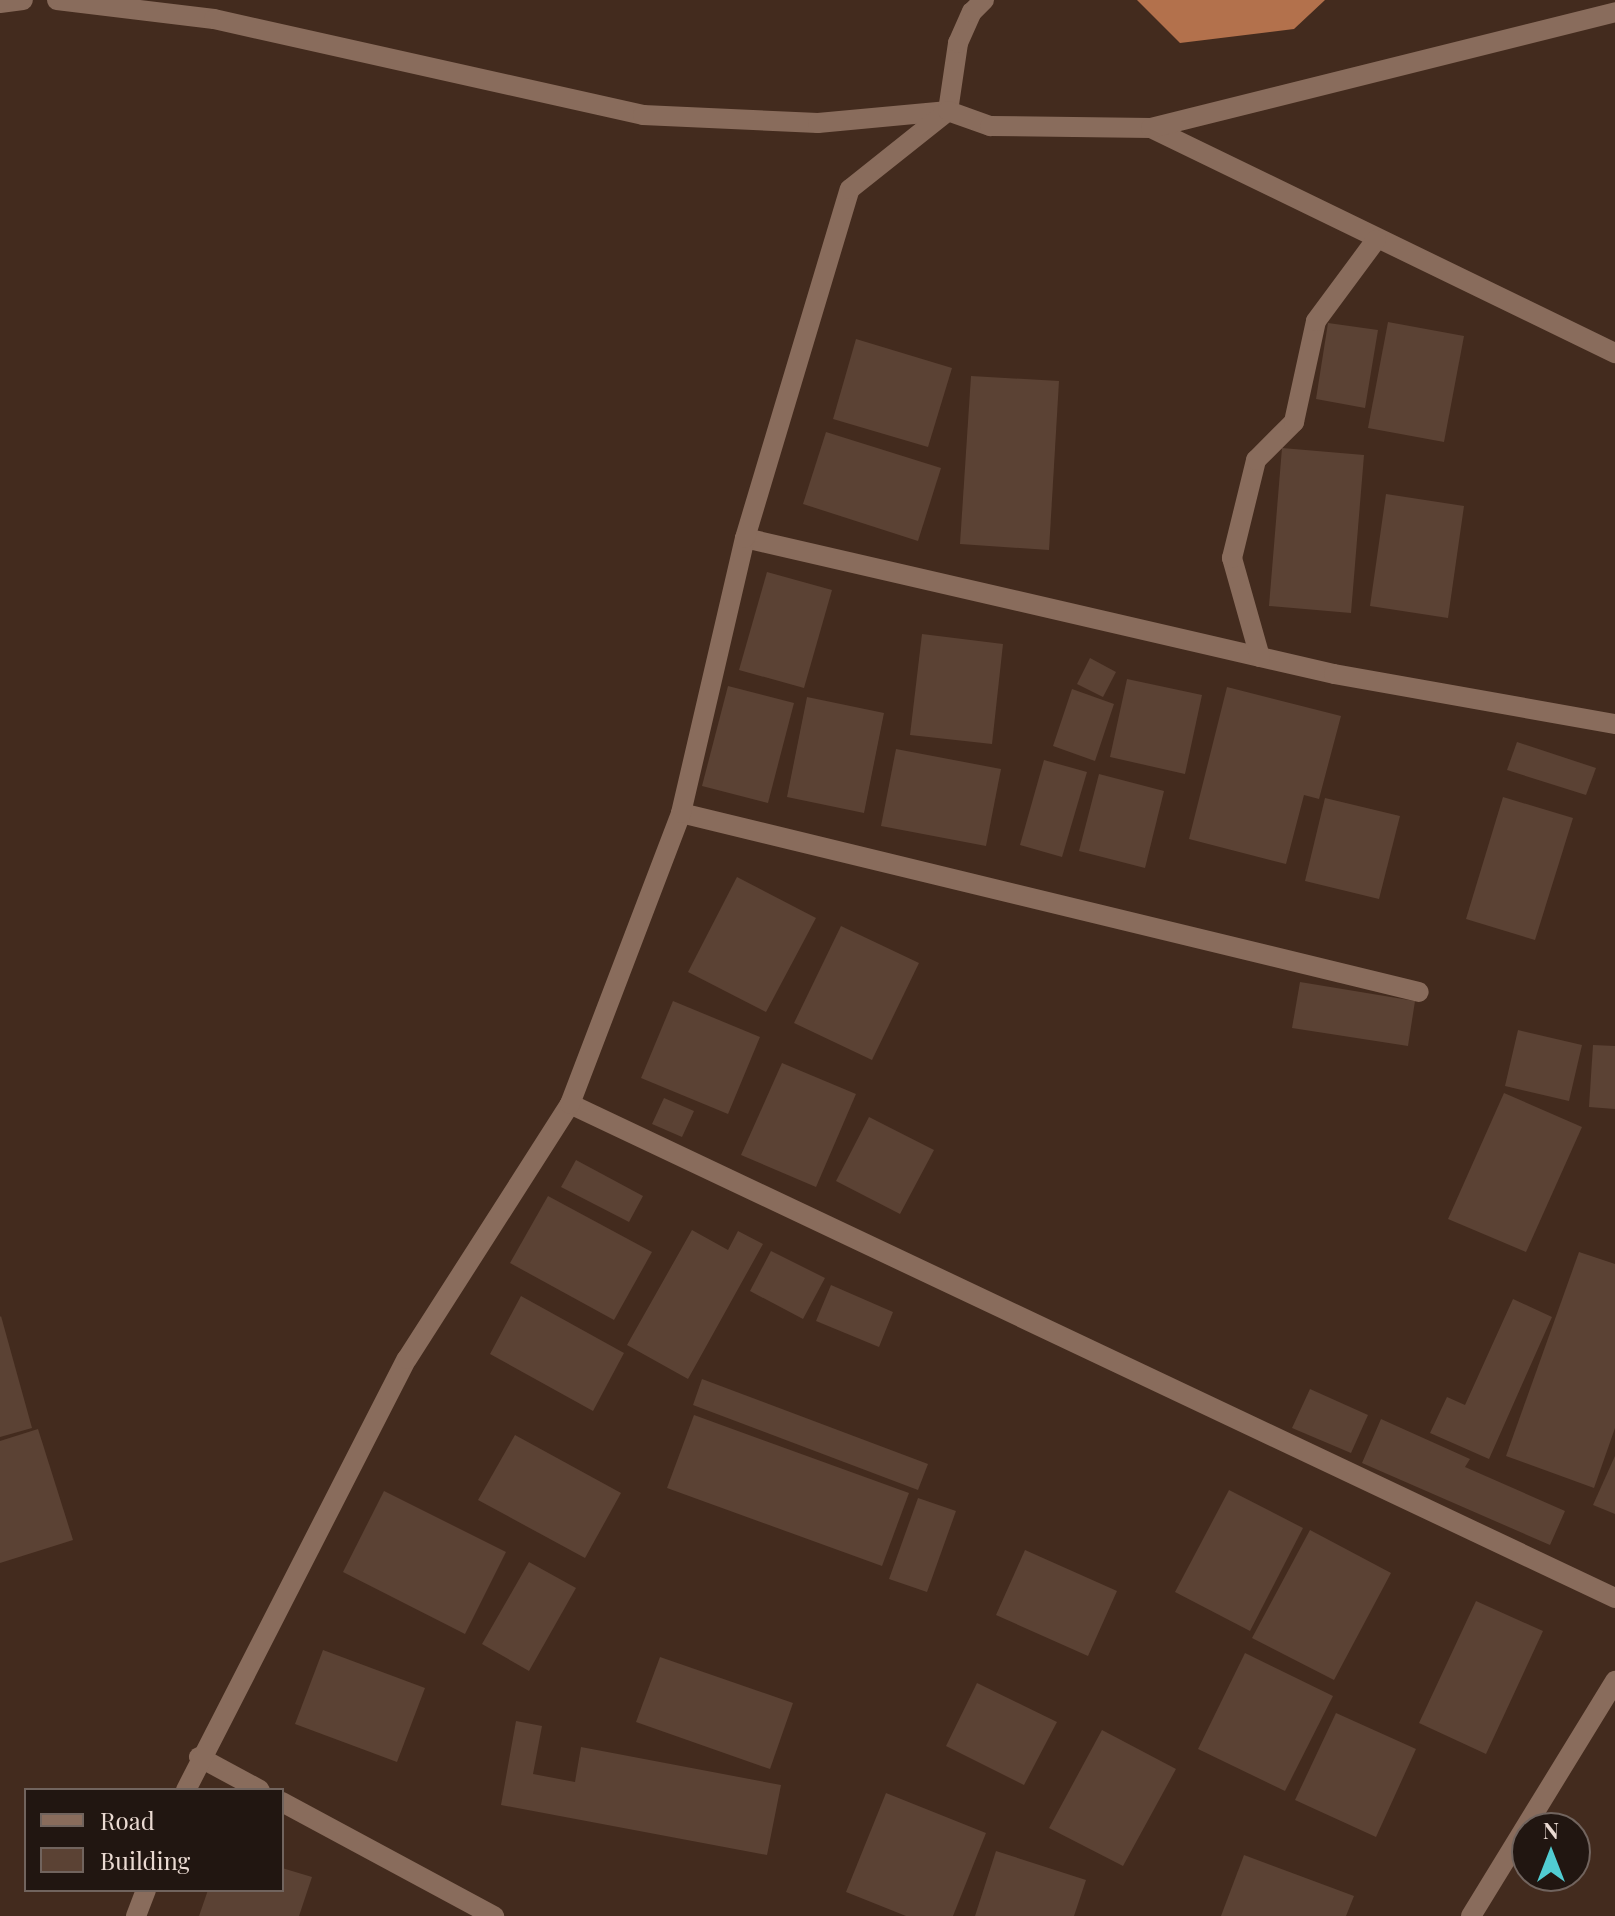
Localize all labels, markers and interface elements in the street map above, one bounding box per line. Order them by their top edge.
legend [24,1788,284,1892]
text: Road [100,1804,155,1836]
north arrow [1511,1812,1591,1892]
text: N [1543,1815,1559,1845]
text: Building [100,1844,190,1876]

